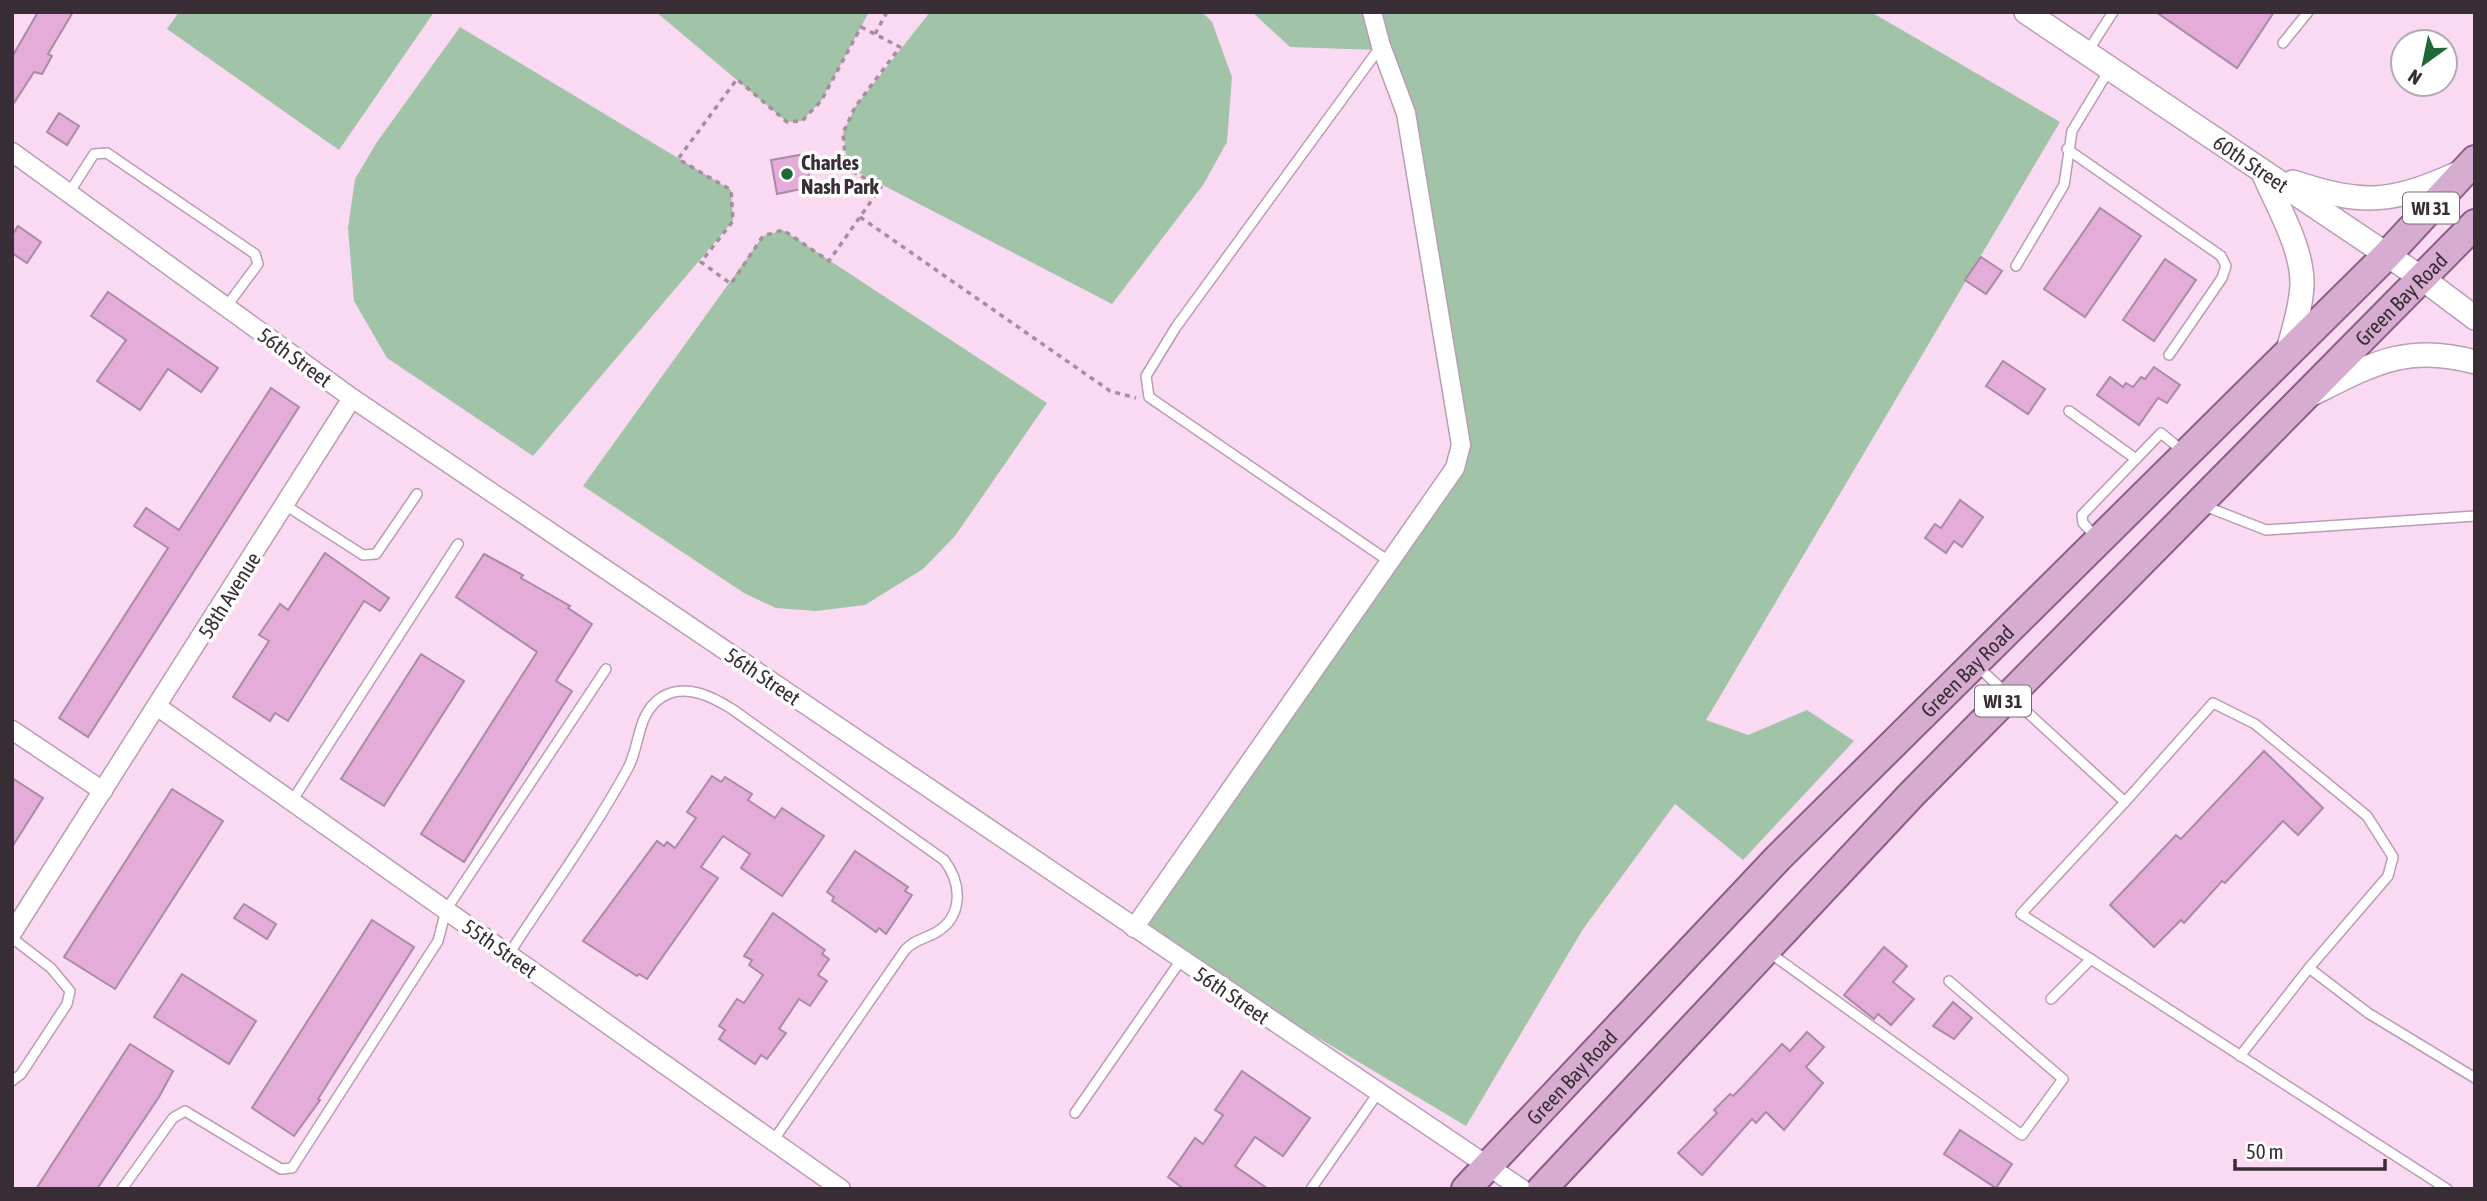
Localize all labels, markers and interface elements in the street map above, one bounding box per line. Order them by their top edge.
north arrow [2389,28,2459,98]
text: N [2404,65,2425,90]
street label: 60th Street [2209,130,2293,197]
place label: Charles Nash Park [801,150,879,198]
marker: Charles Nash Park [779,166,795,182]
road number: WI 31 [2403,192,2459,224]
street label: Green Bay Road [2350,248,2452,350]
street label: 56th Street [254,322,336,392]
street label: 58th Avenue [193,548,265,642]
street label: Green Bay Road [1916,620,2018,722]
street label: 56th Street [721,642,805,710]
road number: WI 31 [1975,686,2031,716]
street label: 55th Street [458,914,542,982]
street label: 56th Street [1190,961,1274,1029]
street label: Green Bay Road [1521,1025,1622,1129]
scale bar [2235,1128,2386,1172]
text: 50 m [2246,1139,2284,1163]

